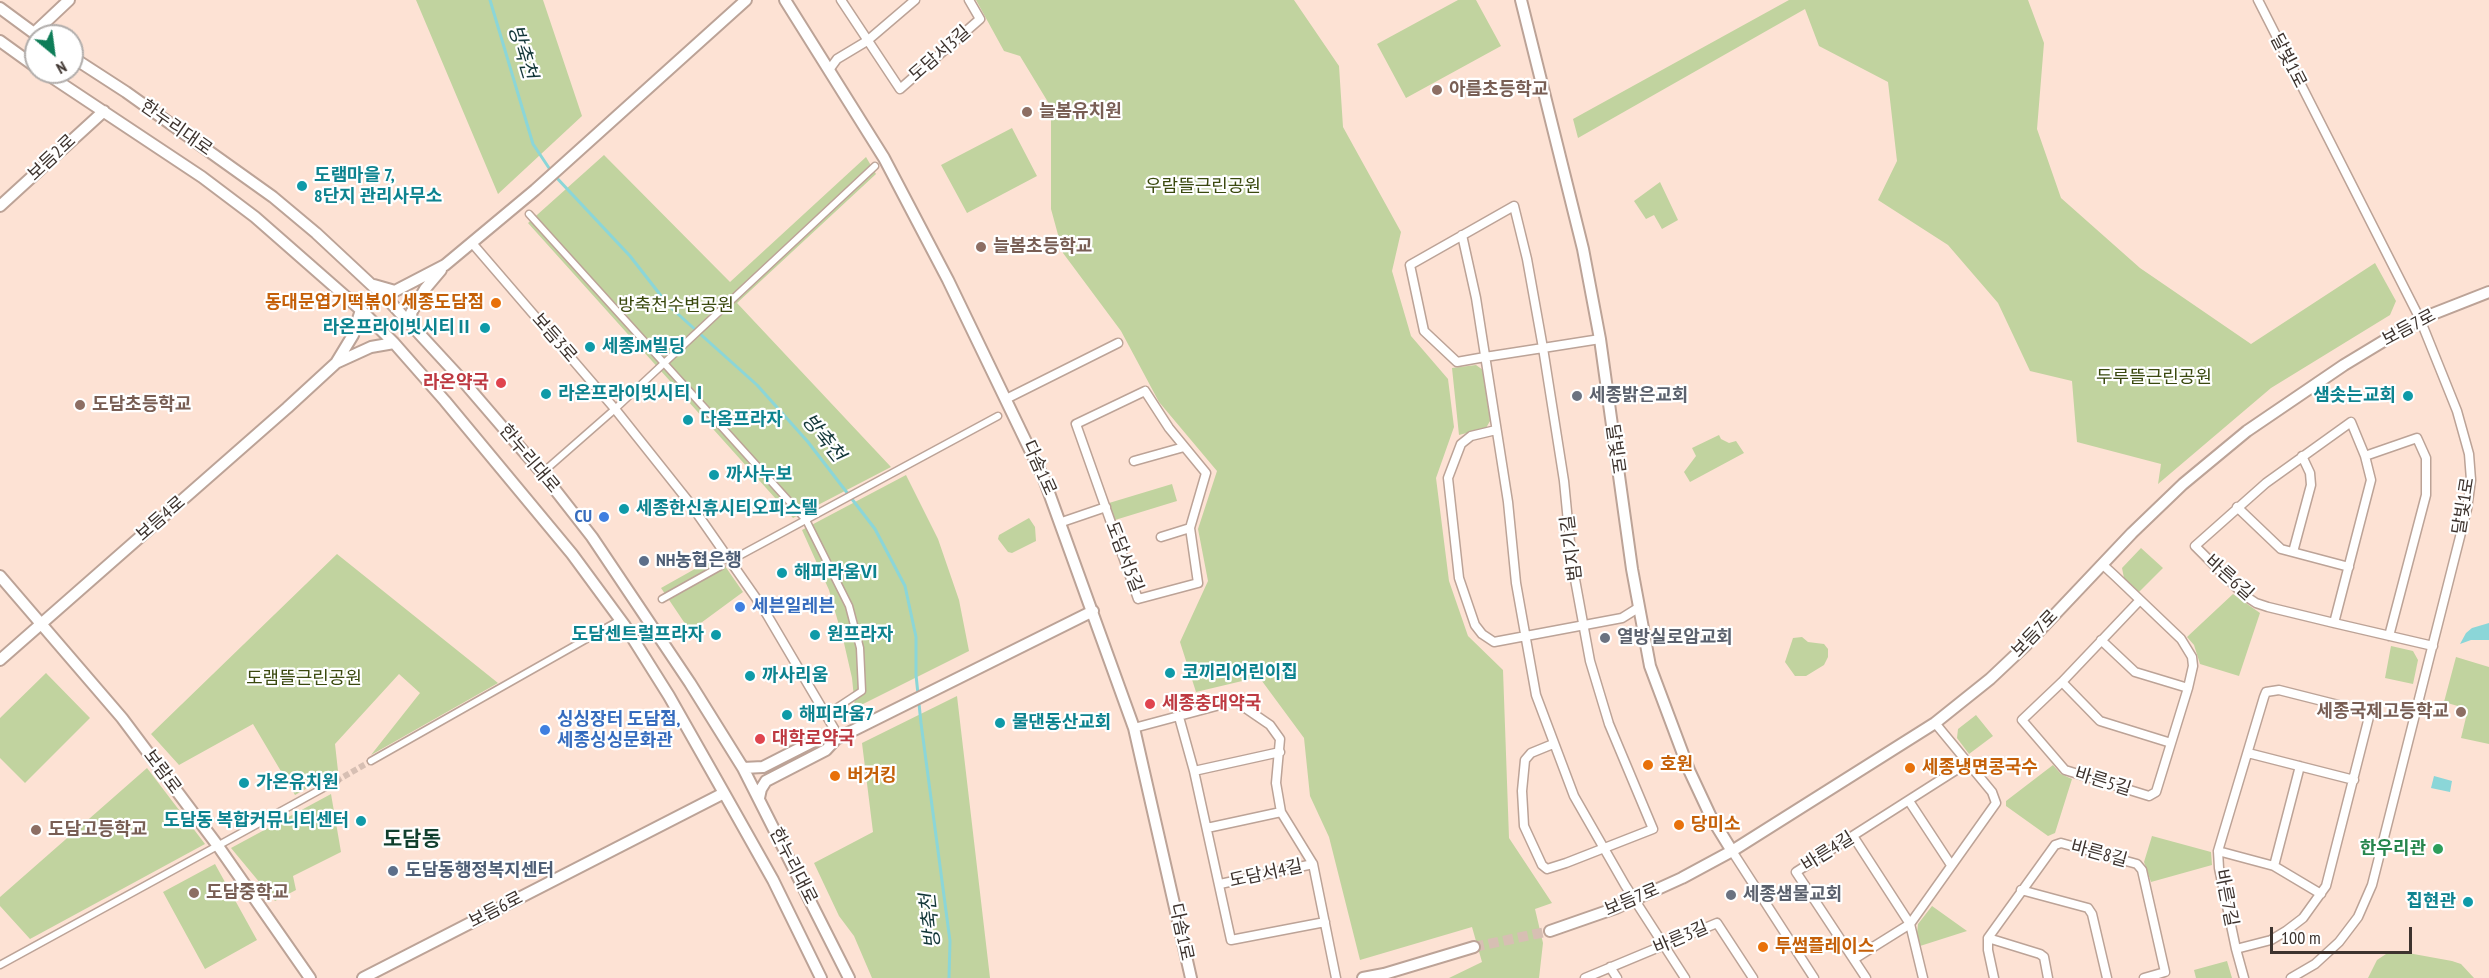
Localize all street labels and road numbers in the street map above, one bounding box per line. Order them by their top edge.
street label: 도담서3길 [905,21,975,87]
street label: 달빛1로 [2265,30,2311,92]
street label: 한누리대로 [136,95,216,161]
street label: 보듬2로 [24,130,80,186]
street label: 보듬7로 [2378,305,2440,351]
street label: 보듬3로 [527,309,581,367]
street label: 한누리대로 [494,420,564,498]
street label: 달빛로 [1601,423,1629,475]
street label: 다솜1로 [1017,437,1061,499]
street label: 달빛1로 [2449,476,2479,536]
street label: 보듬4로 [132,492,190,546]
street label: 범지기길 [1557,514,1587,582]
street label: 도담서5길 [1101,518,1147,596]
street label: 바른6길 [2200,551,2258,605]
street label: 보듬7로 [2007,606,2063,662]
street label: 보람로 [138,746,186,798]
street label: 바른5길 [2072,763,2134,801]
street label: 한누리대로 [765,824,821,908]
street label: 바른4길 [1798,828,1858,876]
street label: 바른8길 [2068,836,2130,872]
street label: 도담서4길 [1227,856,1305,892]
street label: 바른7길 [2210,868,2242,928]
street label: 보듬7로 [1601,879,1663,921]
street label: 보듬6로 [465,887,527,933]
street label: 다솜1로 [1164,901,1198,963]
street label: 바른3길 [1650,917,1712,959]

